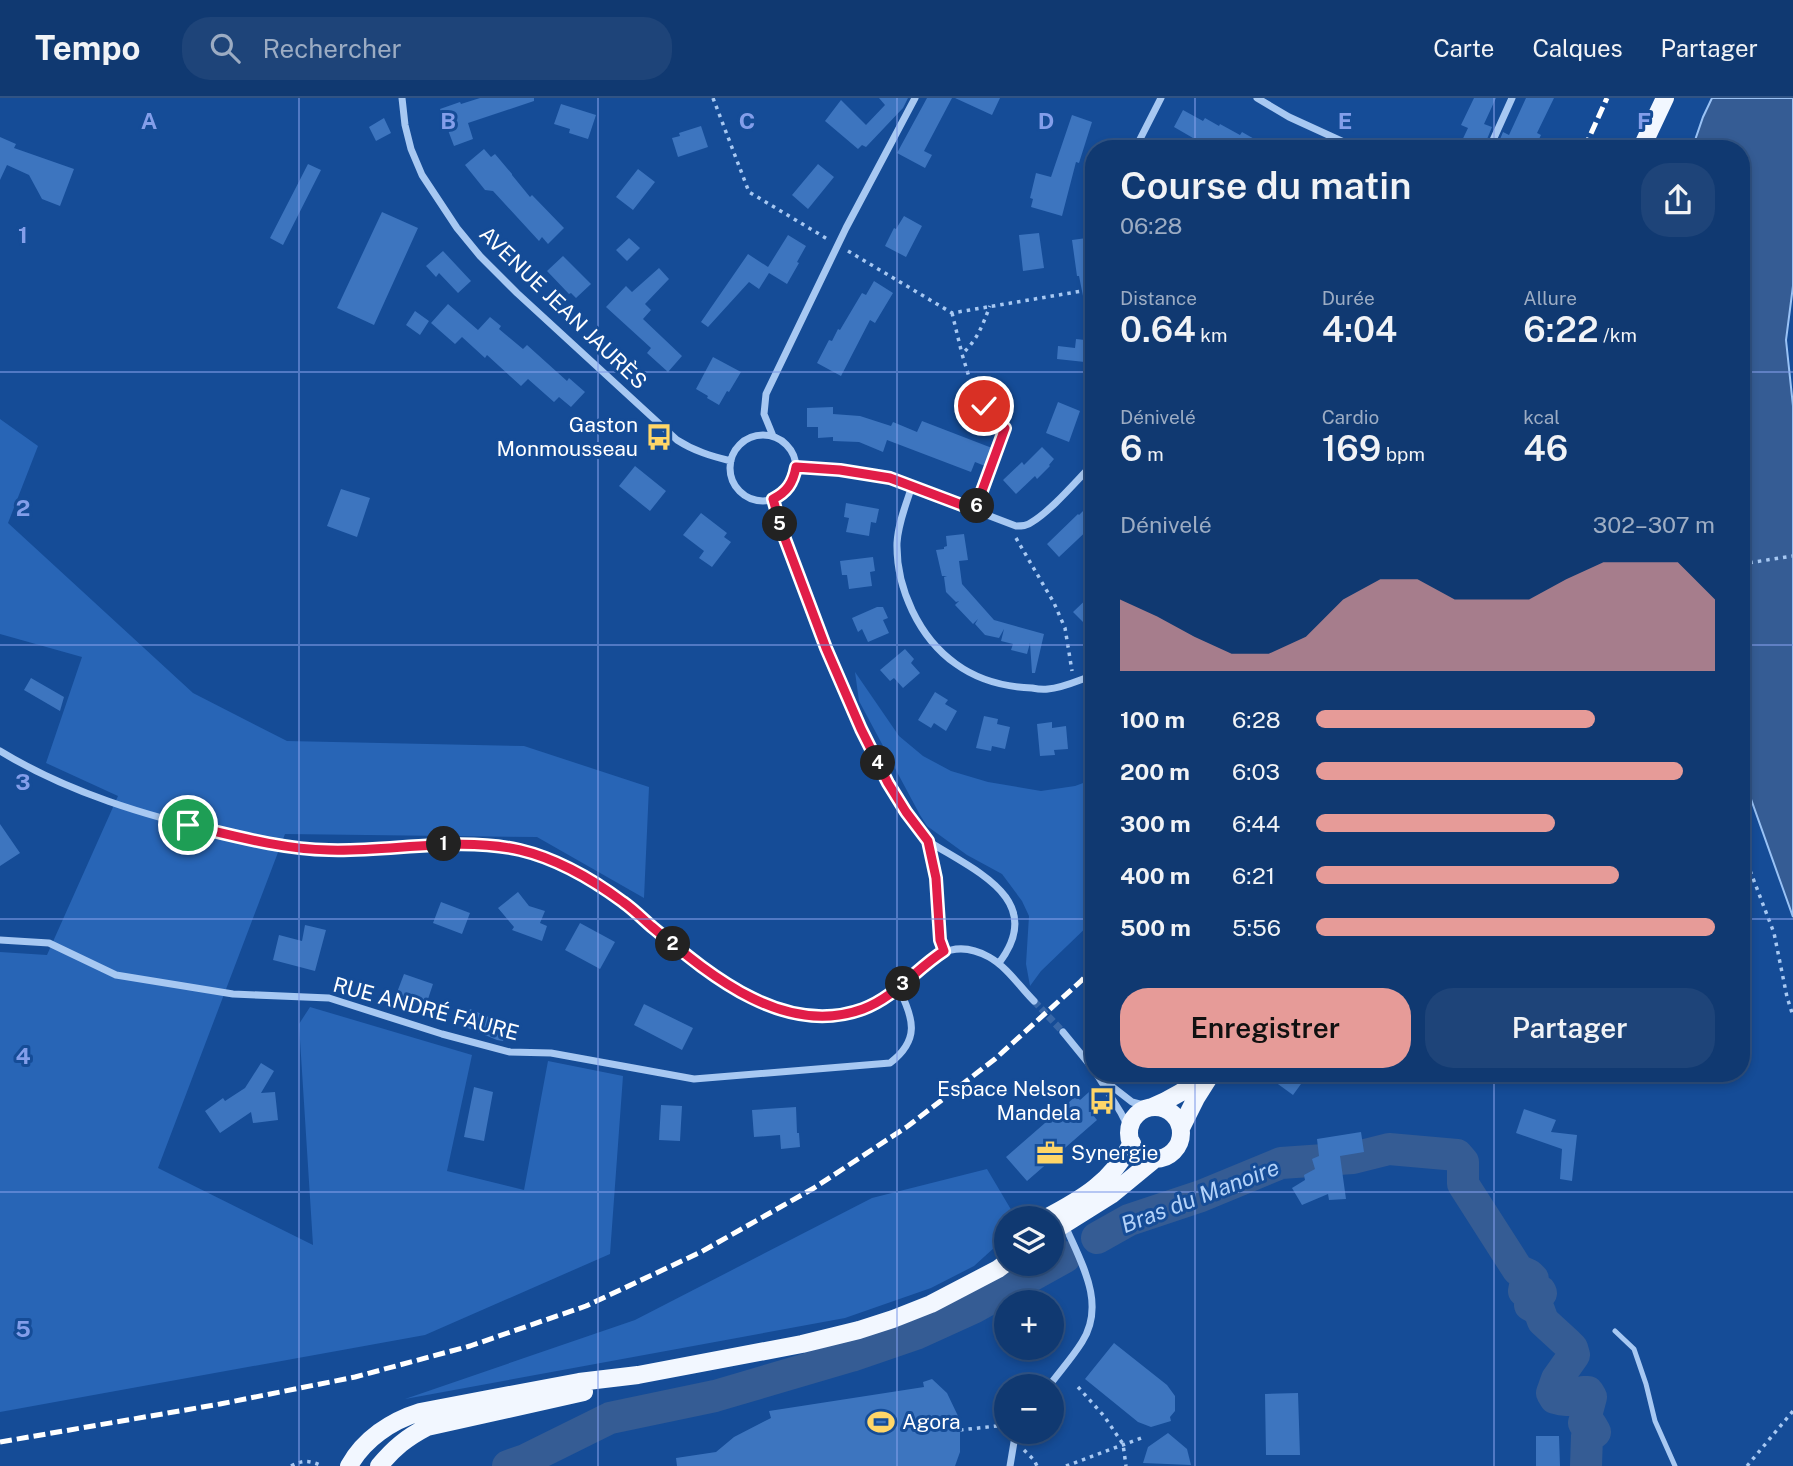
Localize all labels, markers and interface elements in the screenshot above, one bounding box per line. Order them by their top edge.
search box [182,17,672,80]
text: Tempo [35,29,140,67]
icon: search [206,29,244,67]
text: Rechercher [262,33,402,64]
text: Carte [1433,34,1494,62]
text: Calques [1532,34,1623,62]
text: Partager [1661,34,1758,62]
text: A [141,107,158,134]
text: B [440,107,456,134]
text: C [739,107,755,134]
text: D [1038,107,1054,134]
text: E [1338,107,1352,134]
text: F [1637,107,1651,134]
text: Course du matin [1120,163,1412,208]
button: share [1641,163,1715,237]
text: 06:28 [1120,212,1183,239]
text: 1 [18,221,28,248]
street label: AVENUE JEAN JAURÈS [474,221,652,394]
text: Distance [1120,287,1197,309]
text: Durée [1322,287,1375,309]
text: Allure [1523,287,1577,309]
text: 0.64 [1120,309,1196,350]
text: 4:04 [1322,309,1397,350]
text: 6:22 [1523,309,1599,350]
text: km [1196,324,1227,346]
text: /km [1599,324,1637,346]
pin [954,376,1014,436]
icon: check [965,387,1003,425]
text: Dénivelé [1120,406,1196,428]
text: Cardio [1322,406,1379,428]
text: kcal [1523,406,1560,428]
place label: Gaston Monmousseau [497,412,638,461]
bus stop icon: Gaston Monmousseau [644,422,674,452]
text: 6 [1120,428,1143,469]
text: 169 [1322,428,1381,469]
text: 46 [1523,428,1568,469]
text: m [1143,443,1164,465]
text: bpm [1381,443,1425,465]
pin: 6 [960,488,995,524]
text: 2 [16,494,30,521]
text: 6 [970,494,983,516]
pin: 5 [762,506,798,542]
text: Dénivelé [1120,511,1212,538]
text: 302–307 m [1593,511,1715,538]
text: 5 [773,512,786,534]
text: 100 m [1120,706,1185,733]
text: 6:28 [1232,706,1281,733]
pin: 4 [860,746,896,780]
text: 4 [871,751,884,773]
text: 200 m [1120,758,1190,785]
text: 6:03 [1232,758,1280,785]
text: 3 [15,768,31,795]
pin [158,795,218,855]
icon: arrive [169,806,207,844]
text: 300 m [1120,810,1191,837]
text: 6:44 [1232,810,1280,837]
pin: 1 [426,826,462,862]
text: 1 [439,832,448,854]
text: 400 m [1120,862,1190,889]
text: 6:21 [1232,862,1275,889]
text: 500 m [1120,914,1191,941]
text: 5:56 [1232,914,1281,941]
pin: 2 [656,926,690,962]
text: 2 [666,932,679,954]
pin: 3 [886,966,920,1001]
street label: RUE ANDRÉ FAURE [330,972,522,1045]
text: 3 [896,972,909,994]
button: Enregistrer [1120,988,1411,1068]
button: Partager [1425,988,1715,1068]
text: 4 [15,1042,31,1069]
place label: Espace Nelson Mandela [937,1076,1081,1125]
bus stop icon: Espace Nelson Mandela [1087,1086,1117,1116]
office icon: Synergie [1035,1138,1065,1168]
place label: Synergie [1071,1140,1159,1165]
water label: Bras du Manoire [1117,1153,1283,1238]
map controls [994,1206,1064,1444]
button: layers [994,1206,1064,1276]
button: + [994,1290,1064,1360]
text: 5 [15,1315,31,1342]
button: − [994,1374,1064,1444]
sports icon: Agora [866,1407,896,1437]
place label: Agora [902,1409,961,1434]

